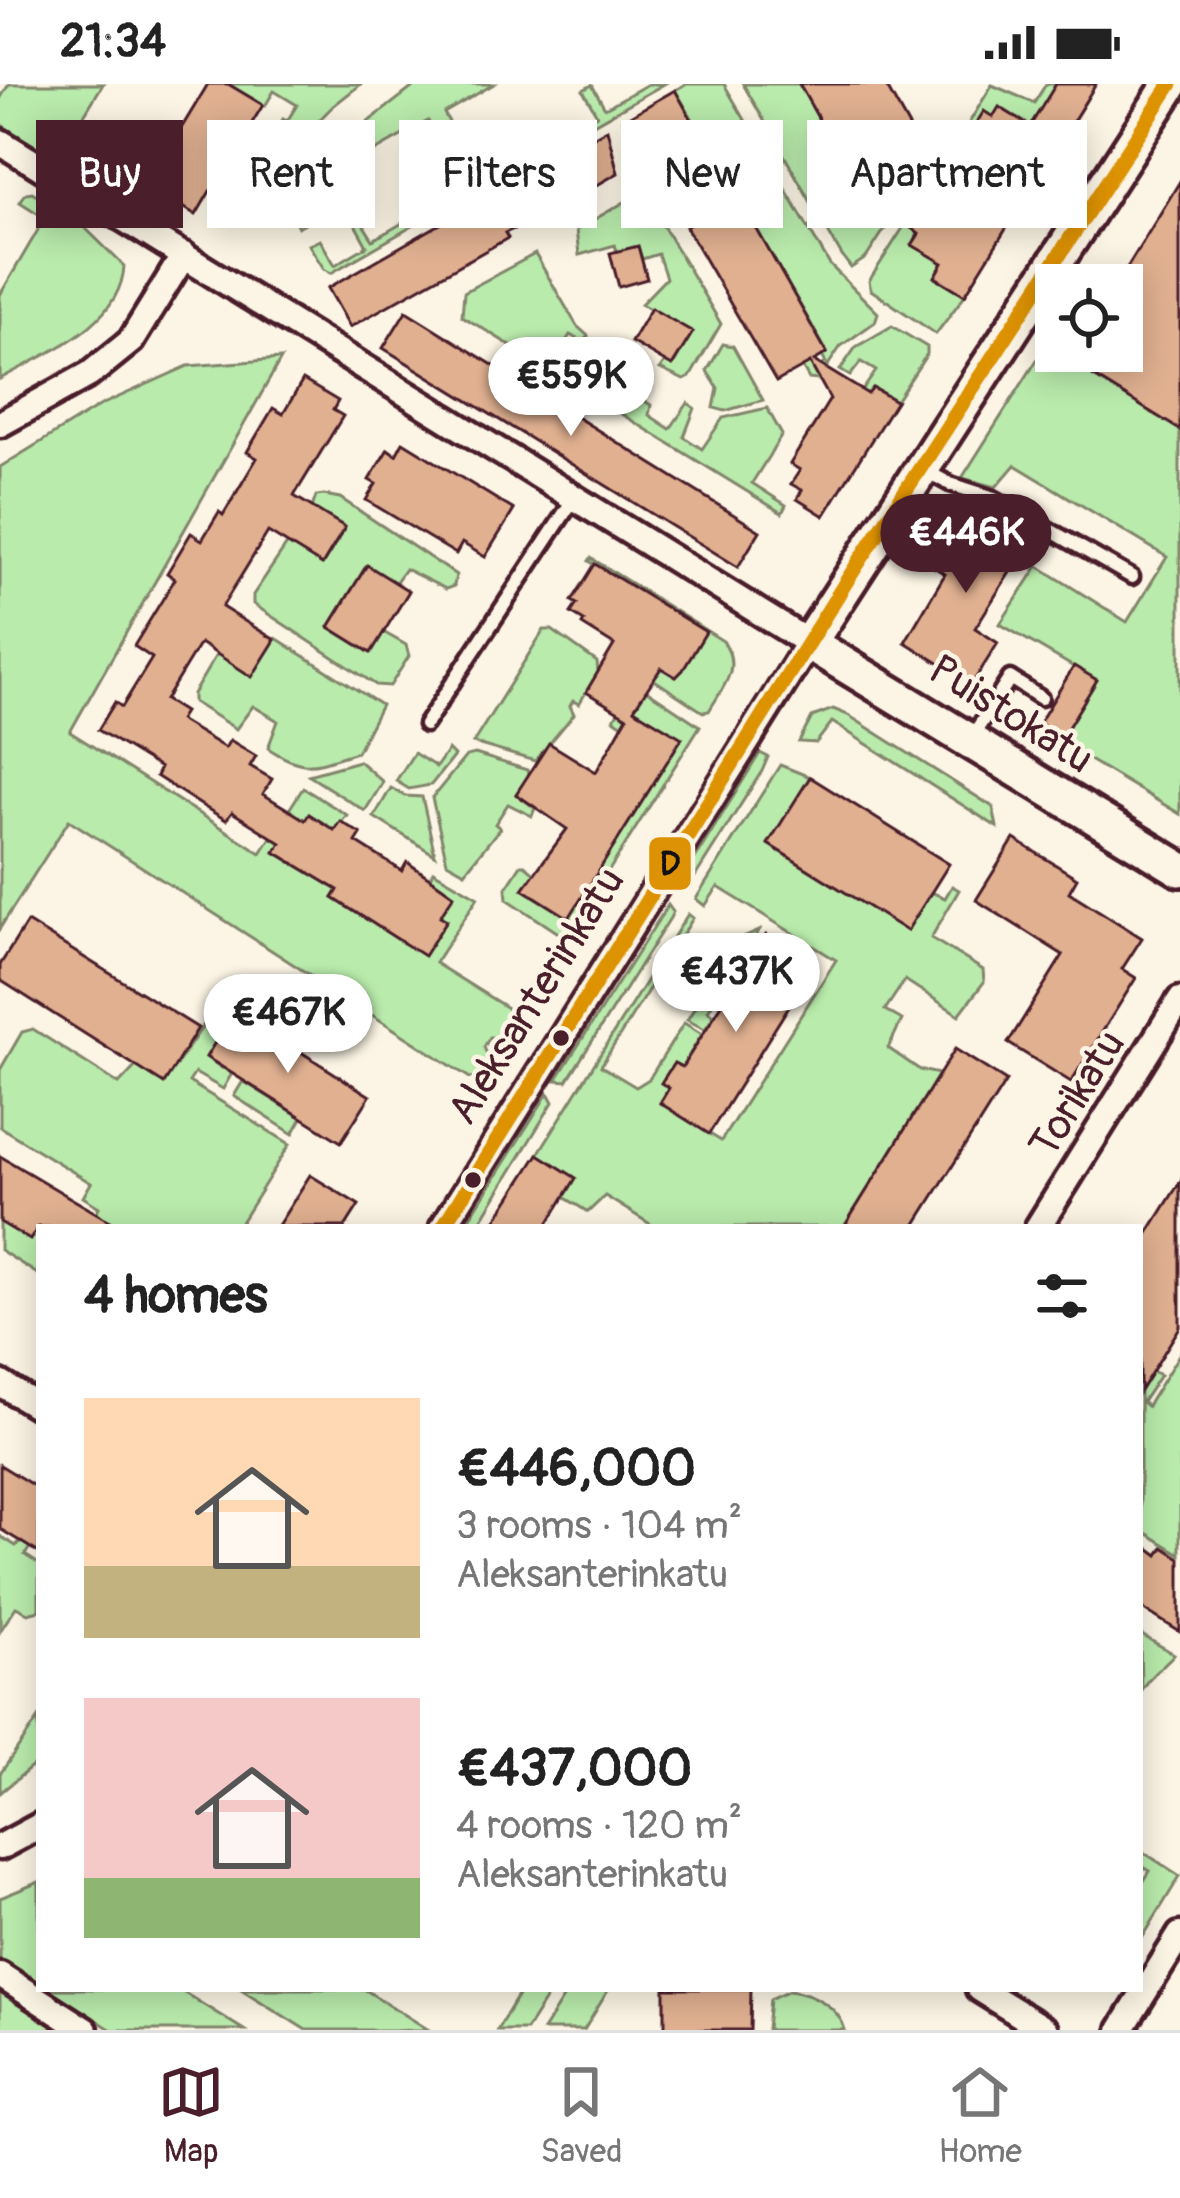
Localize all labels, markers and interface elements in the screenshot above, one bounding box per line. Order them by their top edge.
text: 21:34 [60,14,166,70]
chip: Buy [36,120,183,228]
chip: Rent [207,120,375,228]
chip: Filters [399,120,597,228]
chip: New [621,120,783,228]
chip: Apartment [807,120,1087,228]
map controls [1035,264,1143,372]
button: locate [1035,264,1143,372]
pin: €559K [487,337,655,439]
text: €559K [515,351,627,400]
pin: €446K [882,494,1050,596]
text: €446K [907,508,1025,557]
street label: Puistokatu [919,644,1103,785]
line badge: D [647,835,693,892]
text: D [660,844,681,885]
street label: Aleksanterinkatu [437,858,636,1134]
pin: €437K [652,933,820,1035]
text: €437K [679,947,793,996]
pin: €467K [204,974,372,1076]
text: €467K [231,988,345,1037]
street label: Torikatu [1018,1021,1137,1167]
unlabelled marker [550,1027,572,1049]
unlabelled marker [462,1169,484,1191]
icon: filters [1029,1263,1095,1329]
text: 4 homes [84,1264,268,1328]
text: €446,000 [456,1437,696,1501]
icon: home [180,1446,324,1590]
text: 3 rooms · 104 m² [456,1501,742,1550]
text: Aleksanterinkatu [456,1550,728,1599]
text: €437,000 [456,1737,692,1801]
icon: home [180,1746,324,1890]
text: 4 rooms · 120 m² [456,1801,742,1850]
text: Aleksanterinkatu [456,1850,728,1899]
tab: Map [158,2059,224,2172]
tab: Saved [540,2059,622,2172]
tab: Home [939,2059,1022,2172]

